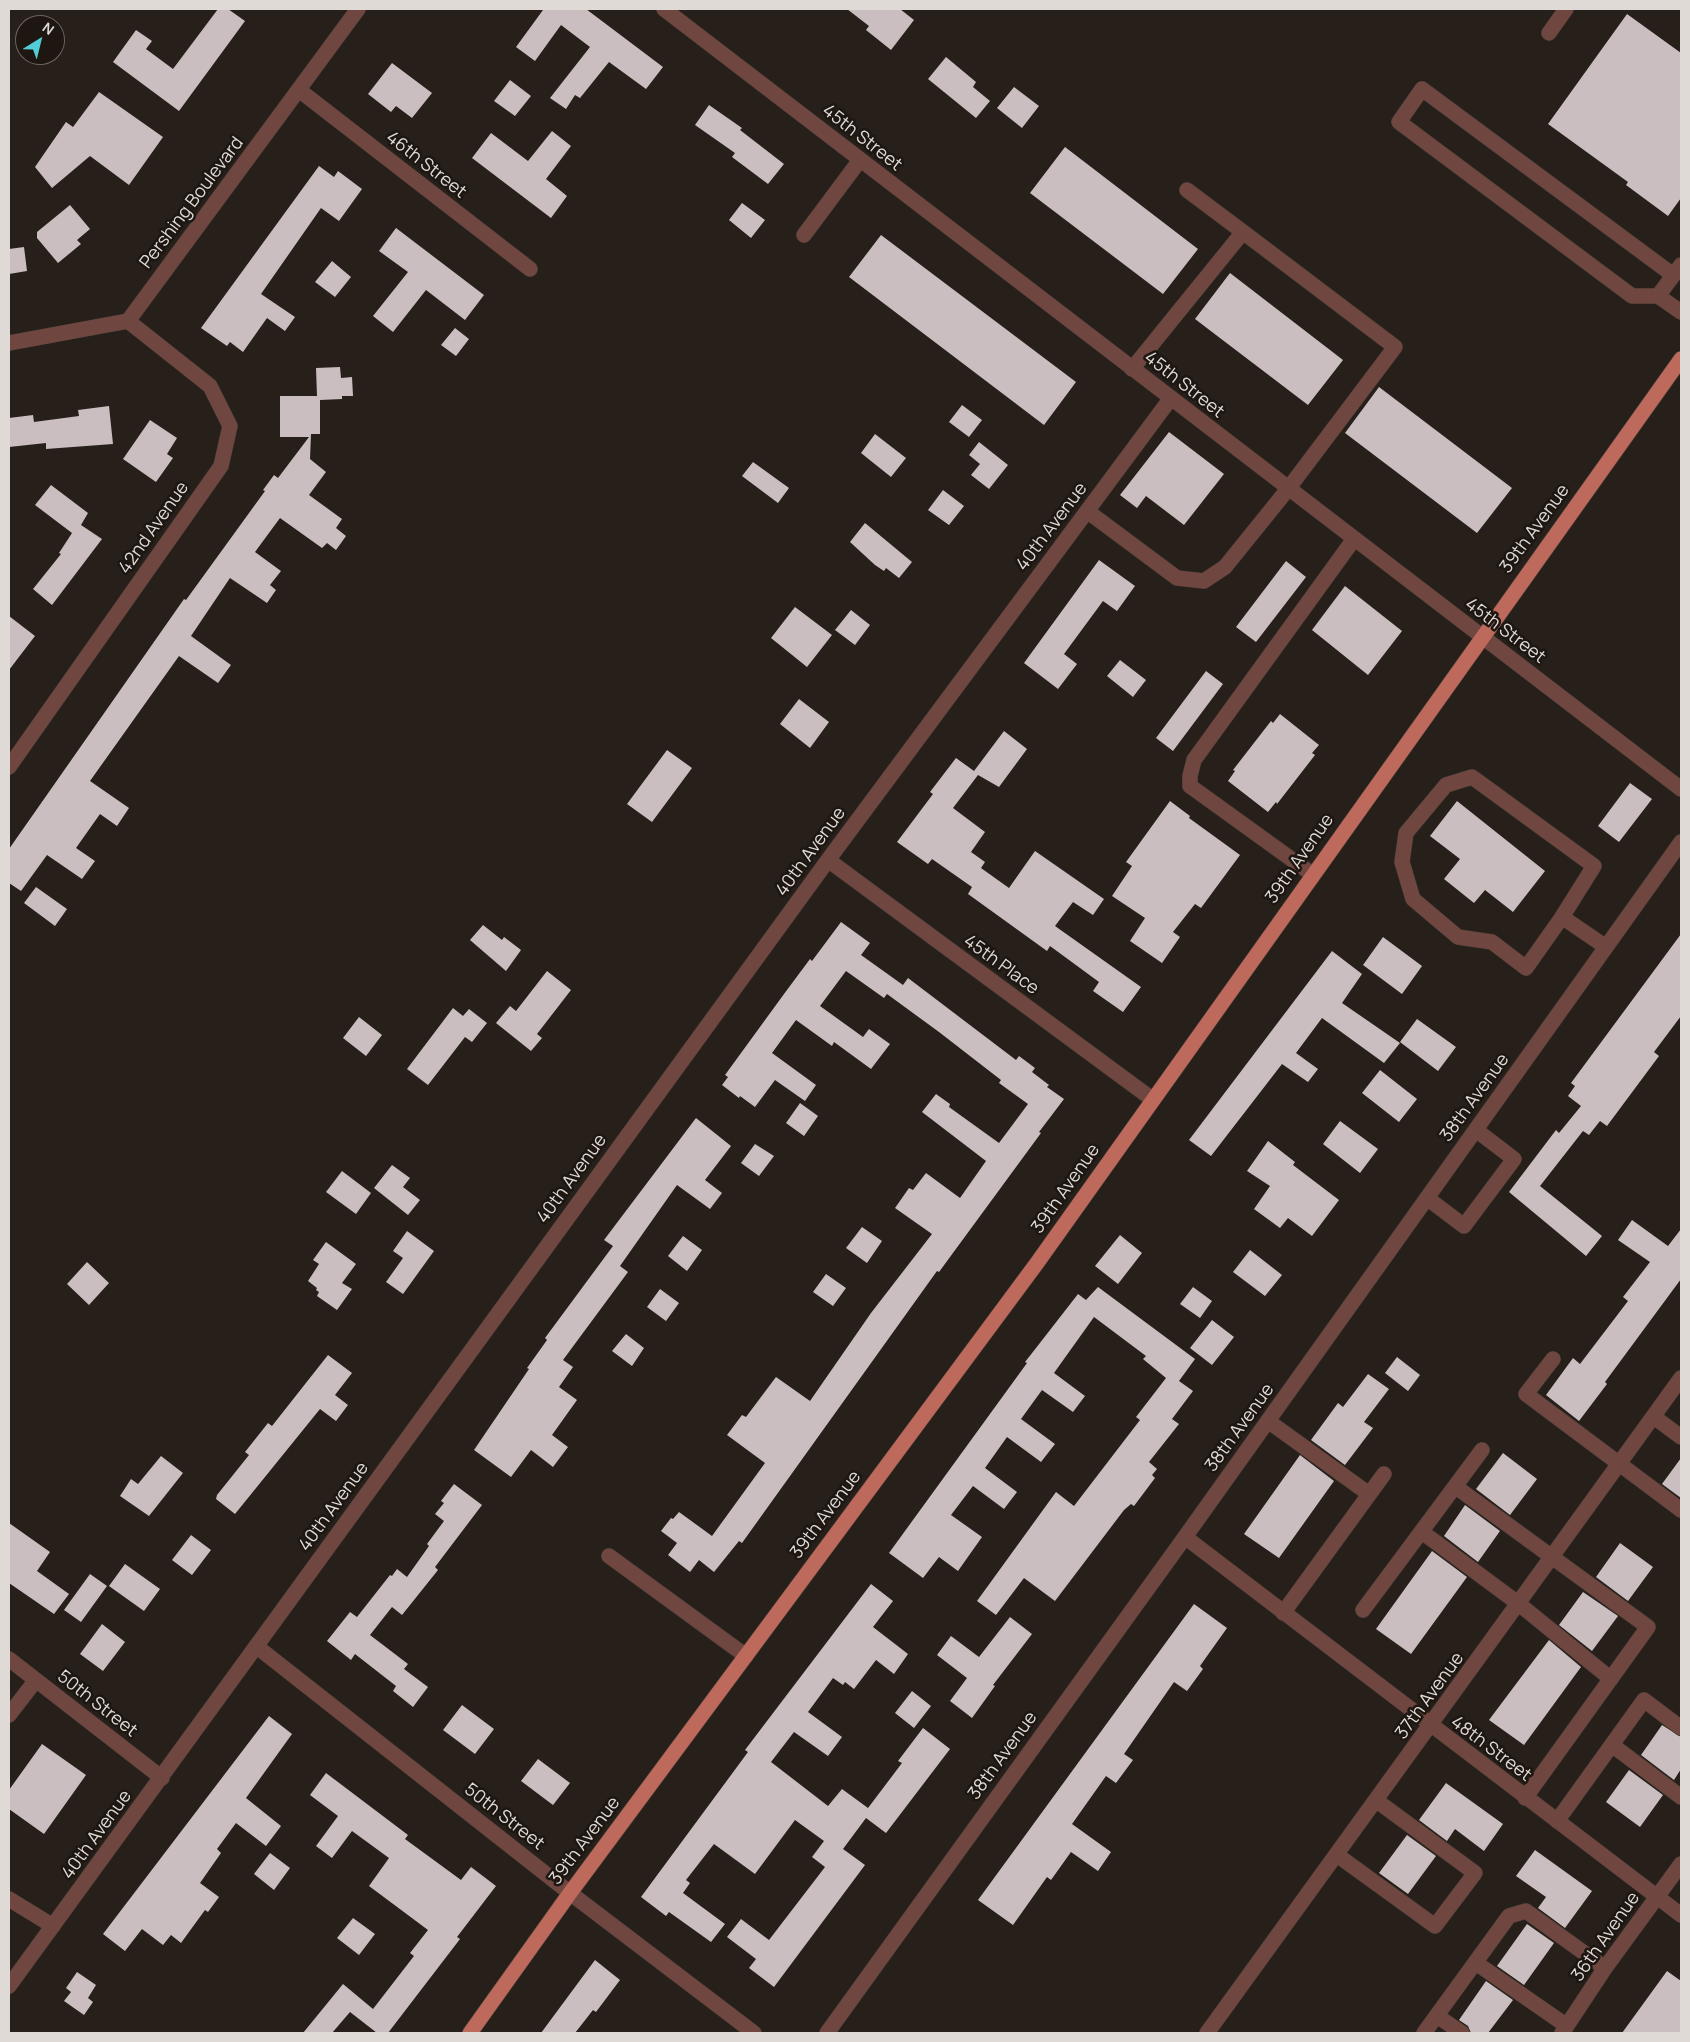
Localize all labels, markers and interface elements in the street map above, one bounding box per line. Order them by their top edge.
north arrow [15,15,65,65]
text: N [39,18,58,39]
street label: 45th Street [818,100,906,176]
street label: 46th Street [381,127,471,203]
street label: Pershing Boulevard [136,133,248,273]
street label: 45th Street [1140,347,1228,423]
street label: 42nd Avenue [114,478,194,578]
street label: 40th Avenue [1012,479,1092,575]
street label: 39th Avenue [1496,480,1574,578]
street label: 45th Street [1460,594,1550,668]
street label: 40th Avenue [771,803,851,901]
street label: 39th Avenue [1261,810,1339,908]
street label: 45th Place [959,930,1043,1000]
street label: 38th Avenue [1436,1050,1514,1146]
street label: 40th Avenue [532,1130,612,1228]
street label: 39th Avenue [1027,1140,1105,1238]
street label: 38th Avenue [1201,1380,1279,1476]
street label: 40th Avenue [294,1458,374,1556]
street label: 39th Avenue [786,1467,866,1563]
street label: 37th Avenue [1391,1648,1469,1744]
street label: 50th Street [53,1666,141,1742]
street label: 38th Avenue [964,1708,1042,1804]
street label: 48th Street [1446,1712,1536,1786]
street label: 50th Street [460,1779,548,1855]
street label: 40th Avenue [57,1786,137,1884]
street label: 39th Avenue [545,1793,625,1889]
street label: 36th Avenue [1567,1888,1645,1986]

